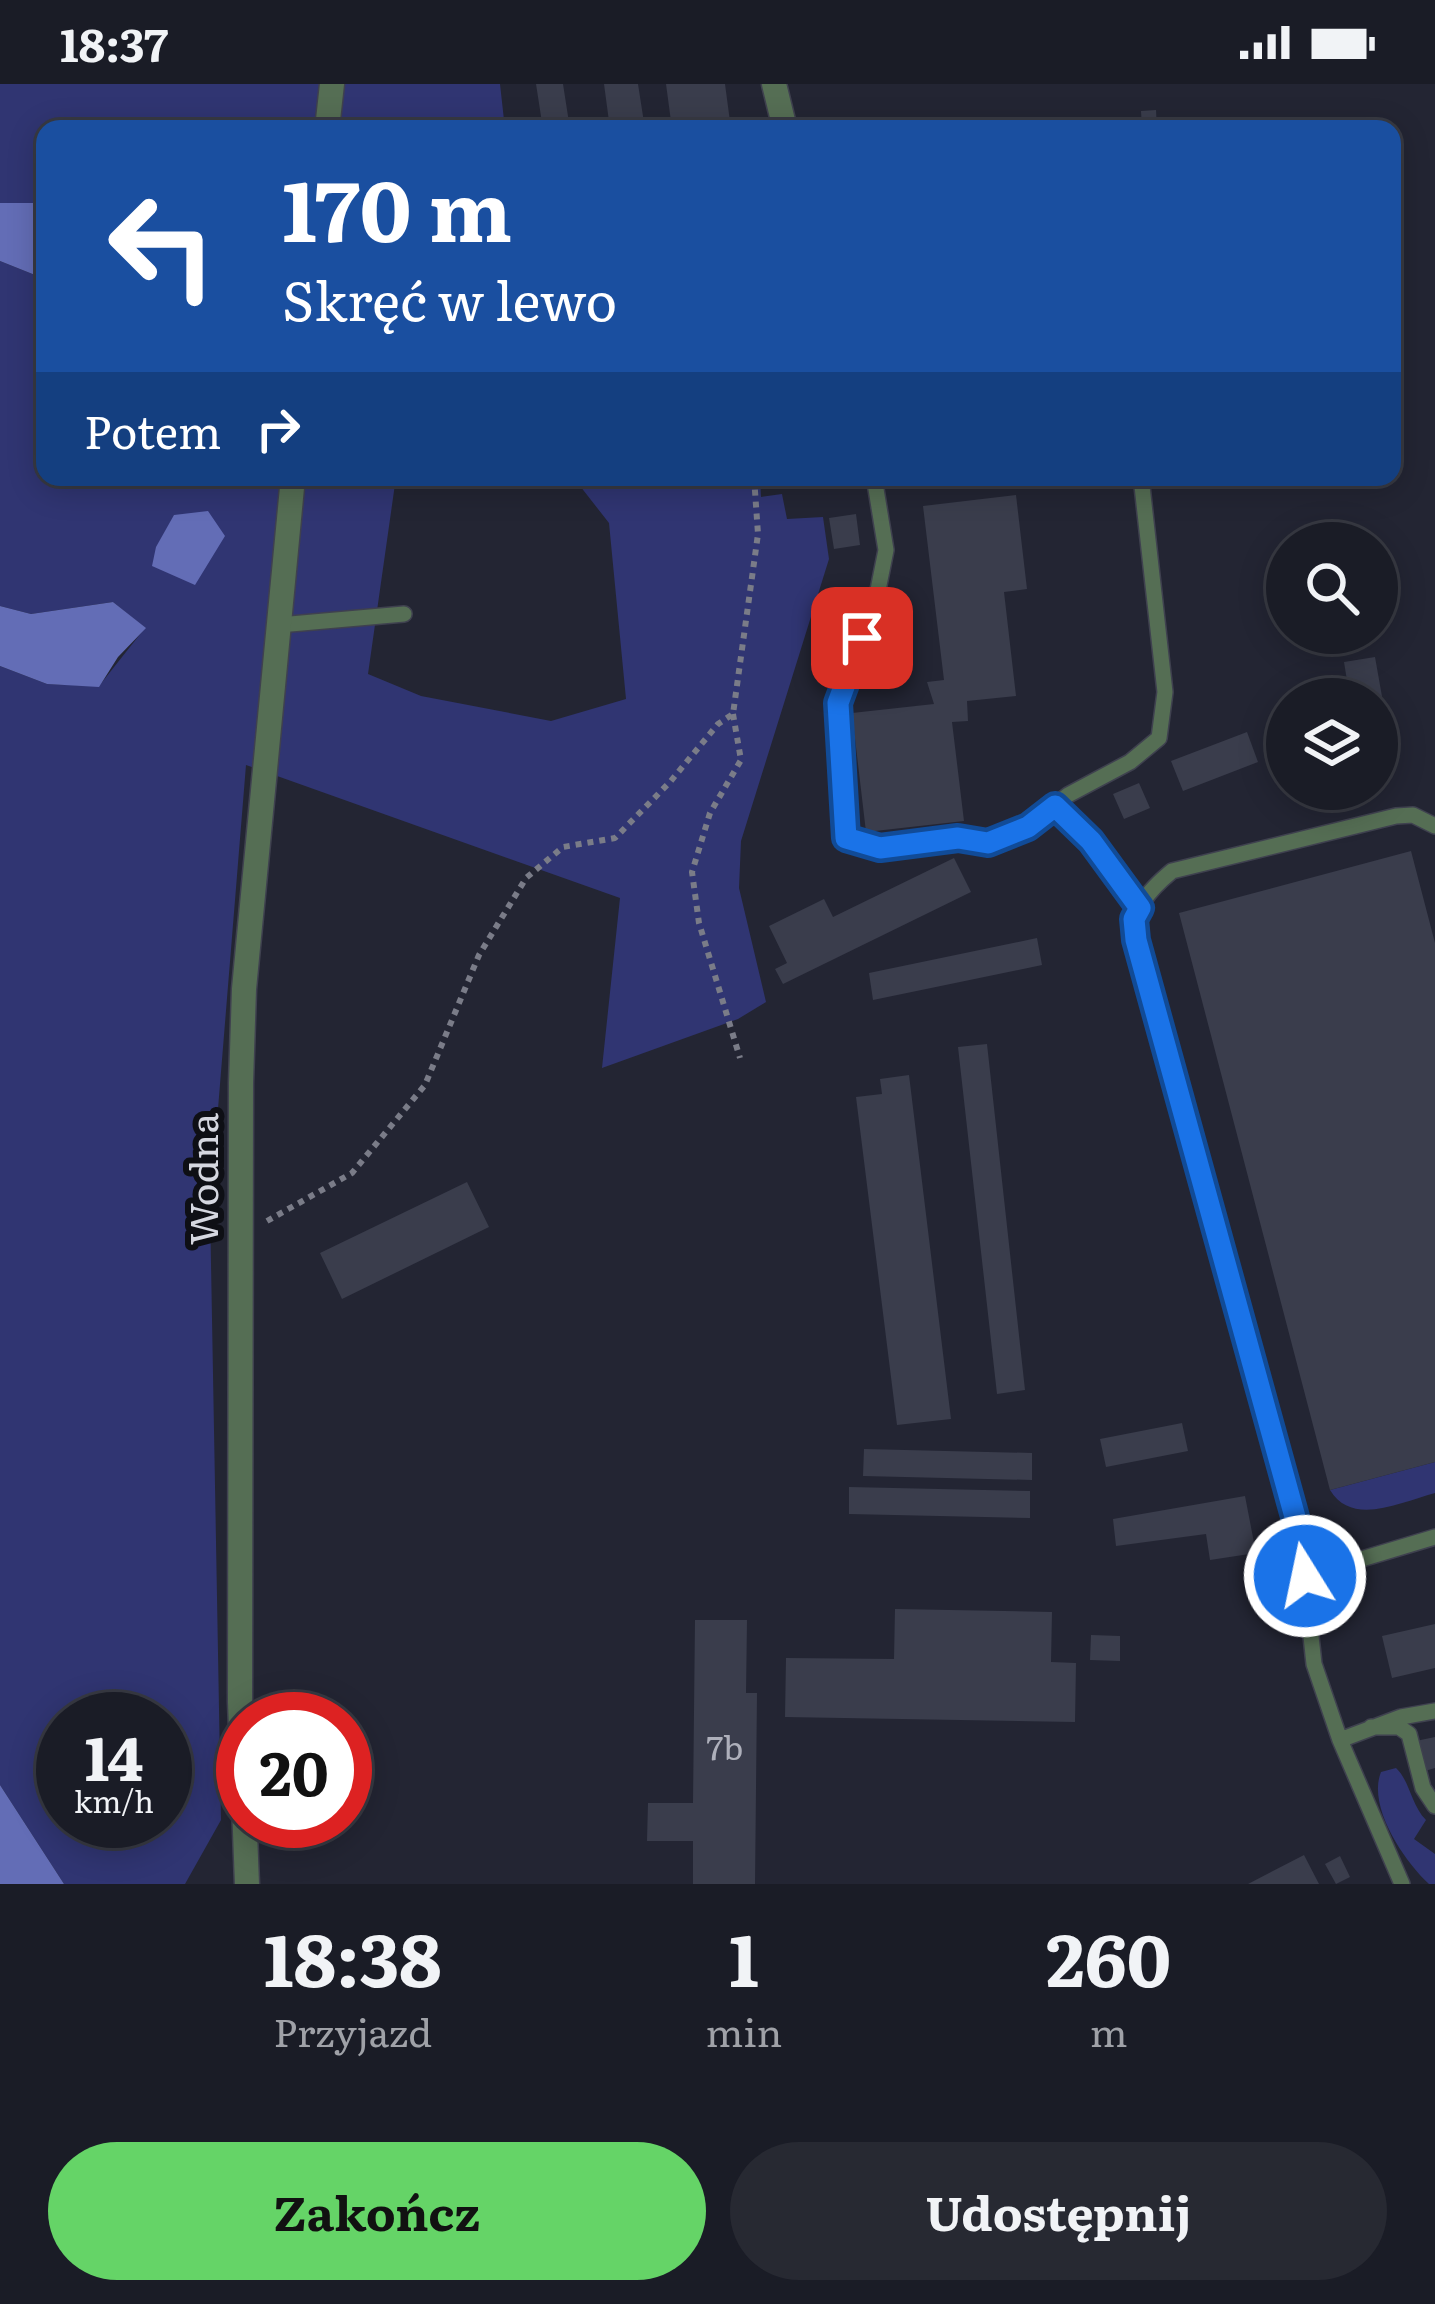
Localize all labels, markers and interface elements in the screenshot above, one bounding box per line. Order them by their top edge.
text: 18:37 [60,9,168,76]
text: 170 m [282,143,512,268]
icon: left [84,168,240,324]
text: Skręć w lewo [282,257,617,338]
text: Potem [84,396,221,463]
icon: right [245,396,311,462]
map controls [1266,522,1398,810]
button: search [1266,522,1398,654]
pin [811,587,913,689]
icon: arrive [829,605,895,671]
button: layers [1266,678,1398,810]
street label: Wodna [172,1113,230,1245]
position arrow [1242,1513,1368,1639]
speed limit sign: 20 [216,1692,372,1848]
text: 14 [85,1710,143,1799]
house number: 7b [707,1721,743,1770]
text: km/h [74,1778,154,1822]
text: 18:38 [264,1902,442,2009]
text: 1 [729,1902,759,2009]
text: 260 [1046,1902,1171,2009]
text: Przyjazd [273,2001,432,2059]
text: min [706,2001,782,2059]
text: m [1090,2001,1128,2059]
button: Zakończ [48,2142,706,2280]
button: Udostępnij [730,2142,1387,2280]

